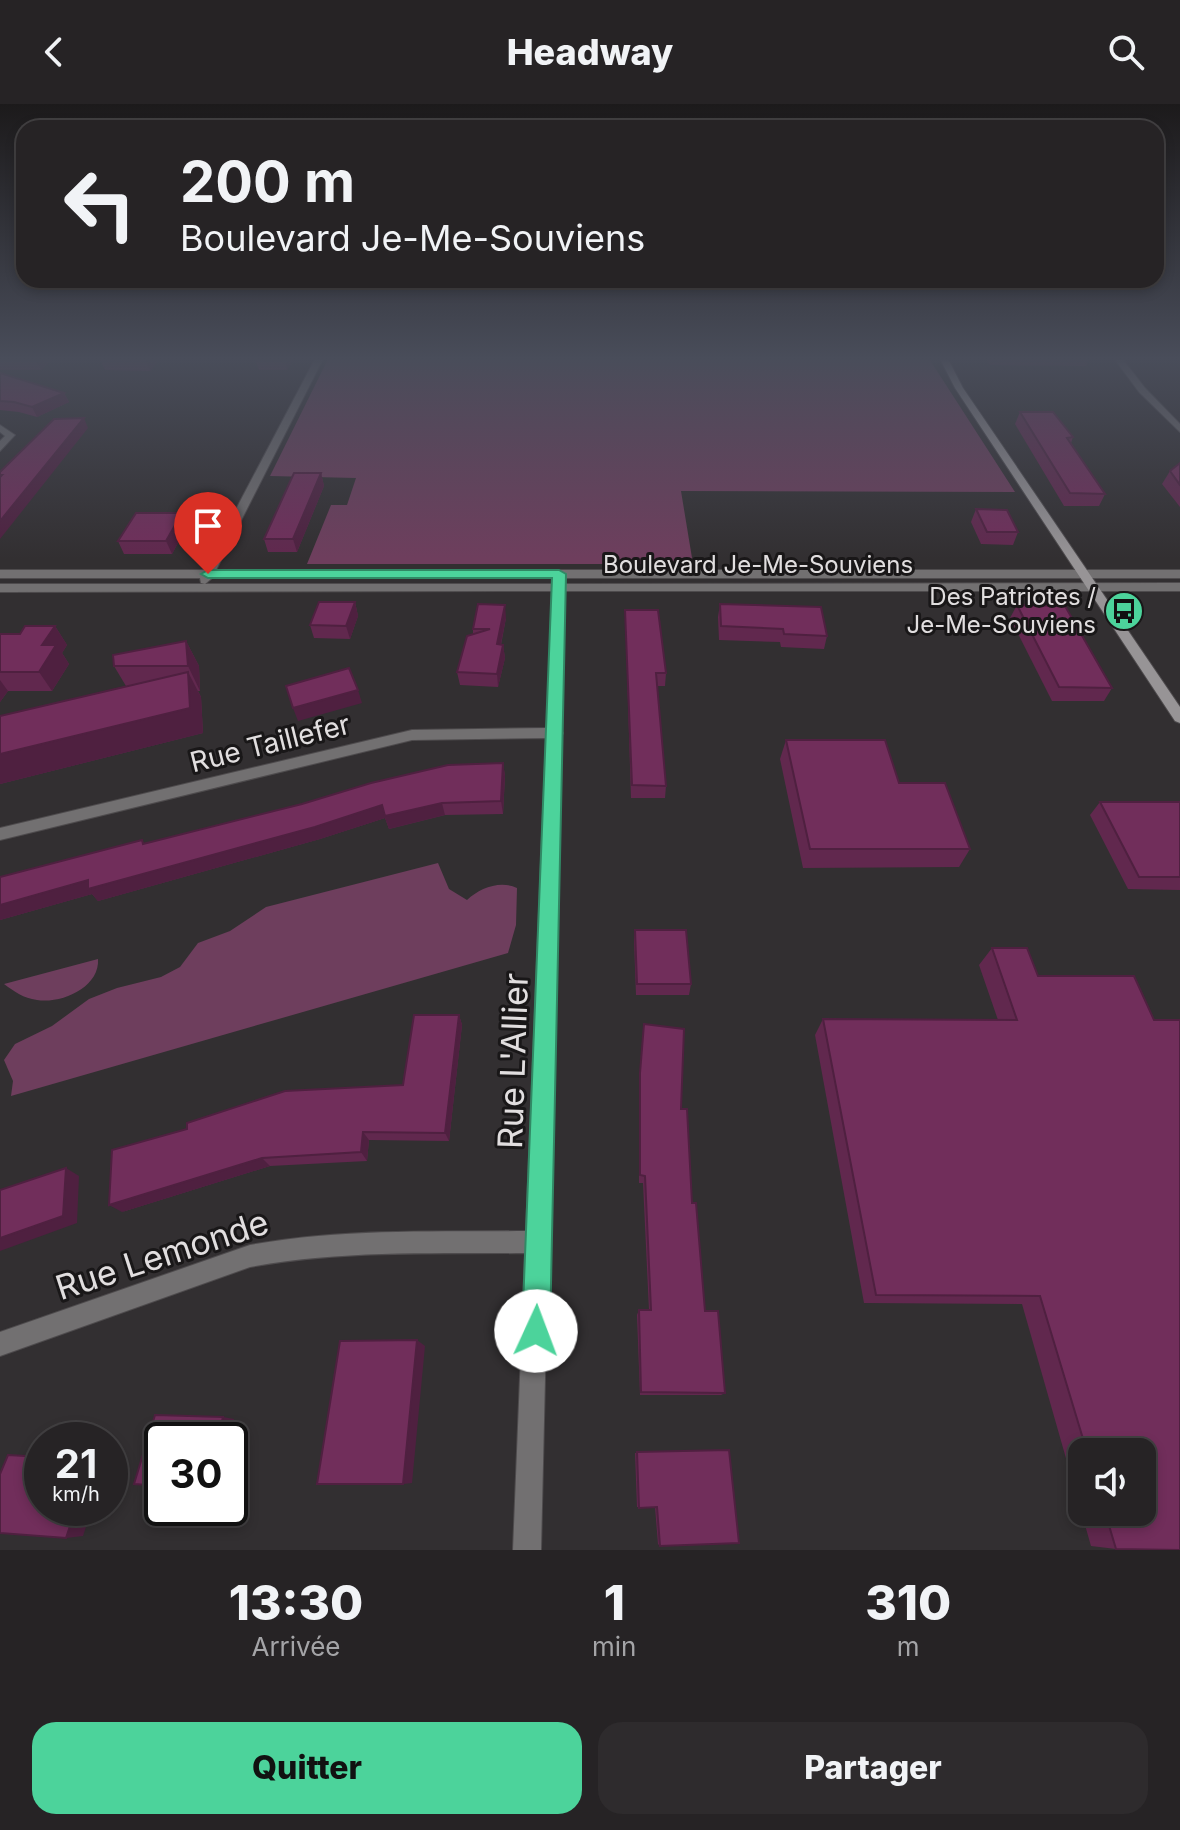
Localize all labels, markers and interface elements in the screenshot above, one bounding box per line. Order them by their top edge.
icon: back [32,30,76,74]
text: Headway [507,30,673,74]
icon: search [1104,30,1148,74]
text: 200 m [180,148,355,216]
icon: left [48,152,152,256]
text: Boulevard Je-Me-Souviens [180,216,645,260]
pin [174,492,242,574]
icon: arrive [186,504,230,548]
street label: Boulevard Je-Me-Souviens [603,550,913,579]
place label: Des Patriotes / Je-Me-Souviens [906,582,1096,639]
bus stop icon: Des Patriotes / Je-Me-Souviens [1103,590,1145,632]
street label: Rue Taillefer [187,707,353,779]
street label: Rue L'Allier [489,972,536,1150]
street label: Rue Lemonde [50,1201,273,1308]
position arrow [494,1289,578,1373]
speed limit sign: 30 [144,1422,248,1526]
map controls [1068,1438,1156,1526]
button: sound [1068,1438,1156,1526]
text: 21 [55,1439,97,1488]
text: km/h [52,1482,100,1506]
text: 13:30 [229,1573,363,1632]
text: 1 [604,1573,625,1632]
text: 310 [865,1573,951,1632]
text: Arrivée [251,1631,341,1662]
text: min [592,1631,636,1662]
text: m [897,1631,920,1662]
button: Quitter [32,1722,582,1814]
button: Partager [598,1722,1148,1814]

